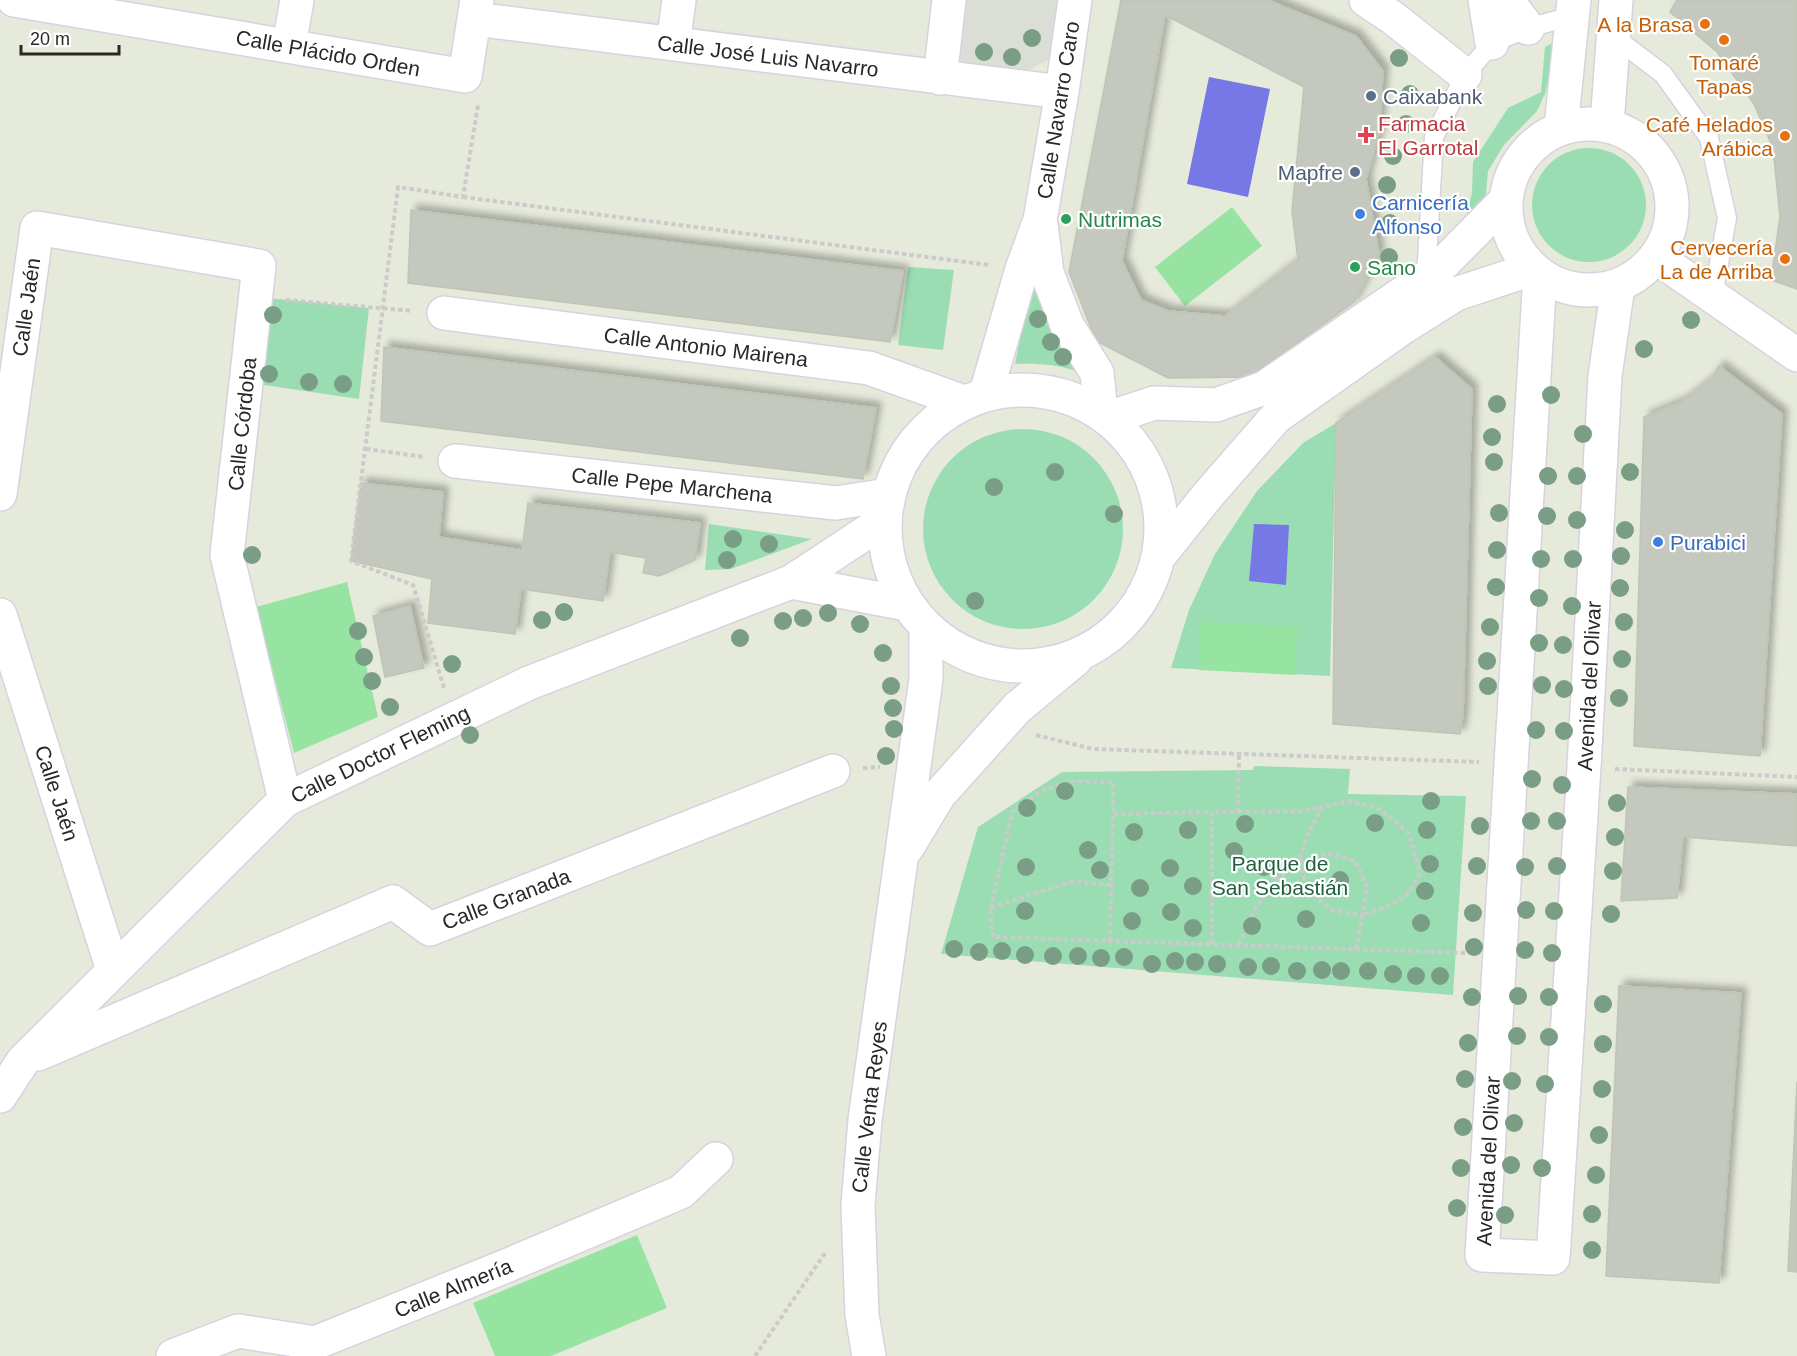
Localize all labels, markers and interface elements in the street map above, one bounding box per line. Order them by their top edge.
place label: A la Brasa [1597,13,1693,36]
marker: A la Brasa [1698,17,1712,31]
scale bar [21,18,118,56]
street label: Calle Navarro Caro [1033,19,1083,201]
street label: Calle Plácido Orden [234,25,422,81]
text: 20 m [30,29,70,49]
street label: Calle José Luis Navarro [656,31,880,81]
marker: Tomaré Tapas [1717,33,1731,47]
place label: Tomaré Tapas [1689,51,1759,98]
place label: Caixabank [1383,85,1483,108]
marker: Caixabank [1364,89,1378,103]
place label: Farmacia El Garrotal [1378,112,1478,159]
place label: Café Helados Arábica [1646,113,1773,160]
marker: Farmacia El Garrotal [1359,128,1373,142]
marker: Café Helados Arábica [1778,129,1792,143]
place label: Mapfre [1278,161,1343,184]
marker: Mapfre [1348,165,1362,179]
place label: Carnicería Alfonso [1372,191,1469,238]
marker: Carnicería Alfonso [1353,207,1367,221]
place label: Nutrimas [1078,208,1162,231]
marker: Nutrimas [1059,212,1073,226]
place label: Cervecería La de Arriba [1660,236,1773,283]
marker: Cervecería La de Arriba [1778,252,1792,266]
street label: Calle Jaén [8,256,44,358]
place label: Sano [1367,256,1416,279]
marker: Sano [1348,260,1362,274]
street label: Calle Antonio Mairena [603,323,810,371]
street label: Calle Córdoba [224,356,260,492]
street label: Calle Pepe Marchena [570,463,774,507]
place label: Purabici [1670,531,1746,554]
marker: Purabici [1651,535,1665,549]
street label: Avenida del Olivar [1573,600,1605,772]
street label: Calle Doctor Fleming [287,701,473,807]
street label: Calle Jaén [31,742,83,844]
park label: Parque de San Sebastián [1212,852,1348,899]
street label: Calle Granada [439,864,574,934]
street label: Calle Venta Reyes [847,1020,891,1194]
street label: Avenida del Olivar [1472,1075,1504,1247]
street label: Calle Almería [391,1254,515,1322]

